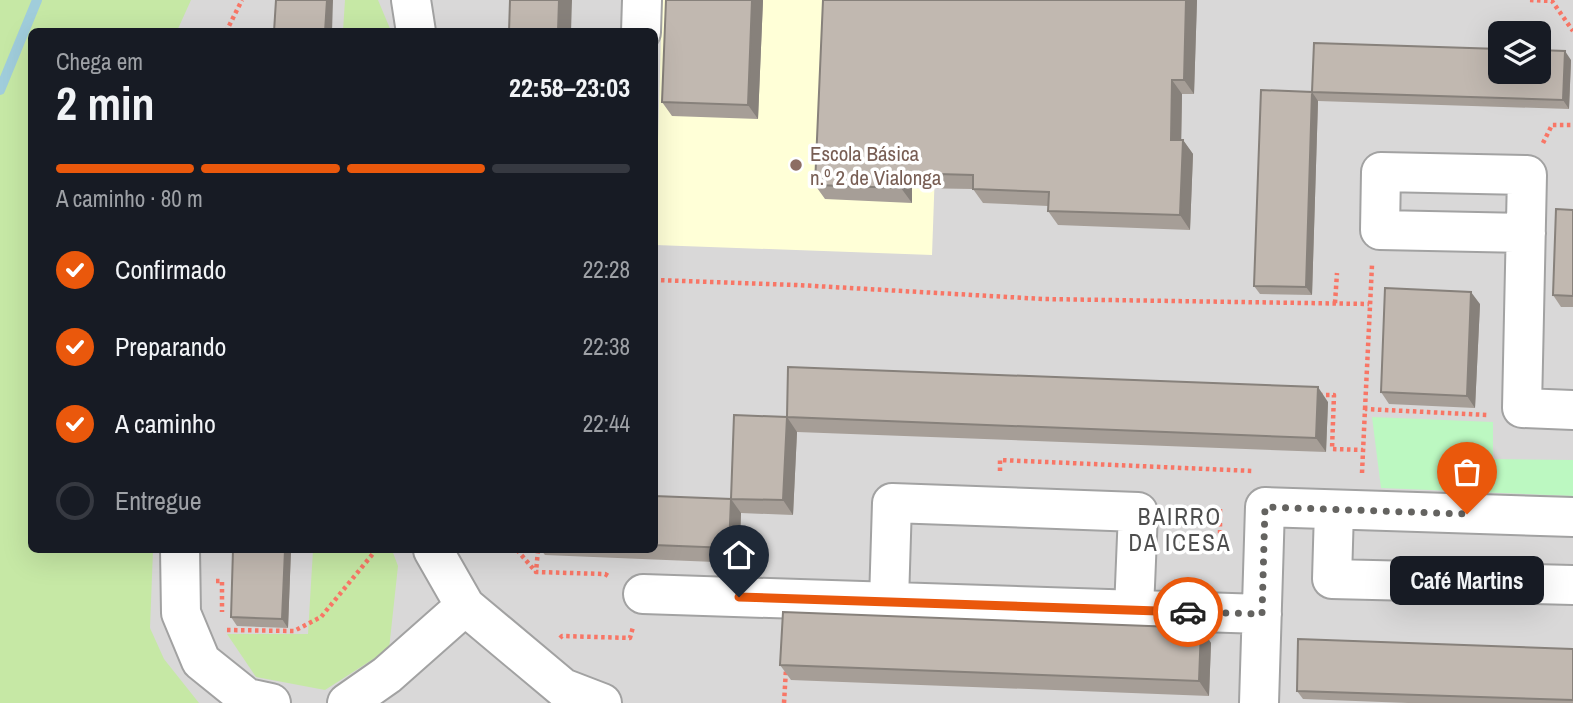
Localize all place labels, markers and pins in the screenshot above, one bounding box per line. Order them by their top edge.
place label: Escola Básica n.º 2 de Vialonga [810,139,942,192]
marker: Escola Básica n.º 2 de Vialonga [788,157,804,173]
pin [1437,442,1497,514]
pin [709,525,769,597]
callout: Café Martins [1390,556,1544,605]

